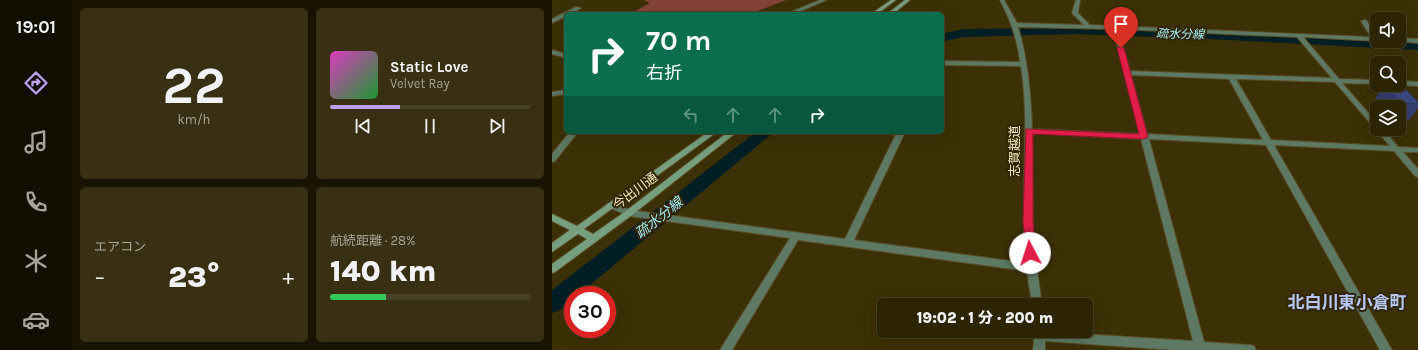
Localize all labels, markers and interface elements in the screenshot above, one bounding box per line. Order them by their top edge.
pin [1104,7.0,1138,48]
map controls [1370,12,1406,136]
button: sound [1370,12,1406,48]
icon: arrive [1110,13,1132,35]
text: 19:01 [16,16,56,38]
text: 70 m [646,24,711,57]
water label: 疏水分線 [1156,27,1206,41]
icon: right [580,28,632,80]
text: 22 [163,55,225,116]
button: search [1370,56,1406,92]
text: Static Love [390,58,468,76]
text: 右折 [646,62,682,84]
icon: directions [22,69,50,97]
text: Velvet Ray [390,76,450,91]
button: layers [1370,100,1406,136]
icon: left [680,104,702,126]
icon: ahead [722,104,744,126]
icon: ahead [764,104,786,126]
icon: right [806,104,828,126]
text: km/h [178,112,210,127]
icon: previous [352,115,374,137]
icon: pause [419,115,441,137]
icon: next [486,115,508,137]
street label: 志賀越道 [1007,125,1022,177]
icon: music [22,128,50,156]
street label: 今出川通 [610,169,660,213]
icon: phone [22,188,50,216]
water label: 疏水分線 [632,193,688,242]
position arrow [1009,232,1051,274]
text: 航続距離 · 28% [330,233,415,248]
text: エアコン [94,239,146,254]
icon: climate [22,247,50,275]
text: 140 km [330,253,436,289]
text: 23° [168,259,220,295]
text: − [94,264,106,290]
text: + [282,264,294,290]
speed limit sign: 30 [564,286,616,338]
district label: 北白川東小倉町 [1288,292,1407,312]
icon: car [22,306,50,334]
text: 19:02 · 1 分 · 200 m [917,309,1053,327]

